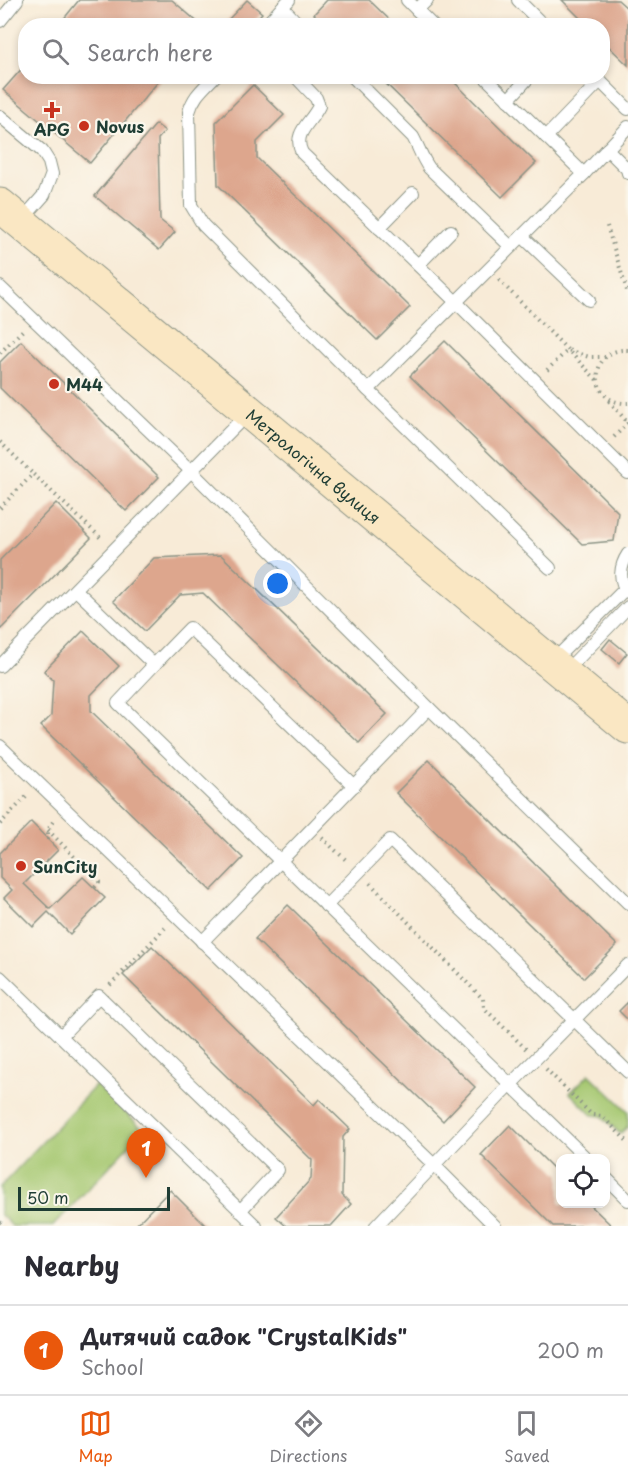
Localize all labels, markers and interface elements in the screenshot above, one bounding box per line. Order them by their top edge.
search box [18,18,610,84]
icon: search [39,35,72,68]
text: Search here [87,35,213,68]
marker: APG [45,103,59,117]
place label: Novus [96,114,144,138]
place label: APG [34,117,70,141]
marker: Novus [77,119,91,133]
place label: M44 [66,372,103,396]
marker: M44 [47,377,61,391]
street label: Метрологічна вулиця [241,403,386,529]
your location [263,569,292,598]
place label: SunCity [33,854,97,878]
marker: SunCity [14,859,28,873]
pin: 1 [126,1128,166,1178]
map controls [556,1154,610,1208]
button: locate [556,1154,610,1208]
scale bar [18,1184,170,1212]
text: 50 m [27,1185,68,1209]
text: Nearby [24,1246,119,1285]
text: Дитячий садок "CrystalKids" [81,1319,407,1352]
text: 1 [39,1335,48,1365]
text: 200 m [537,1335,604,1365]
text: School [81,1352,144,1382]
tab: Map [78,1407,113,1467]
tab: Directions [269,1407,347,1467]
tab: Saved [504,1407,550,1467]

